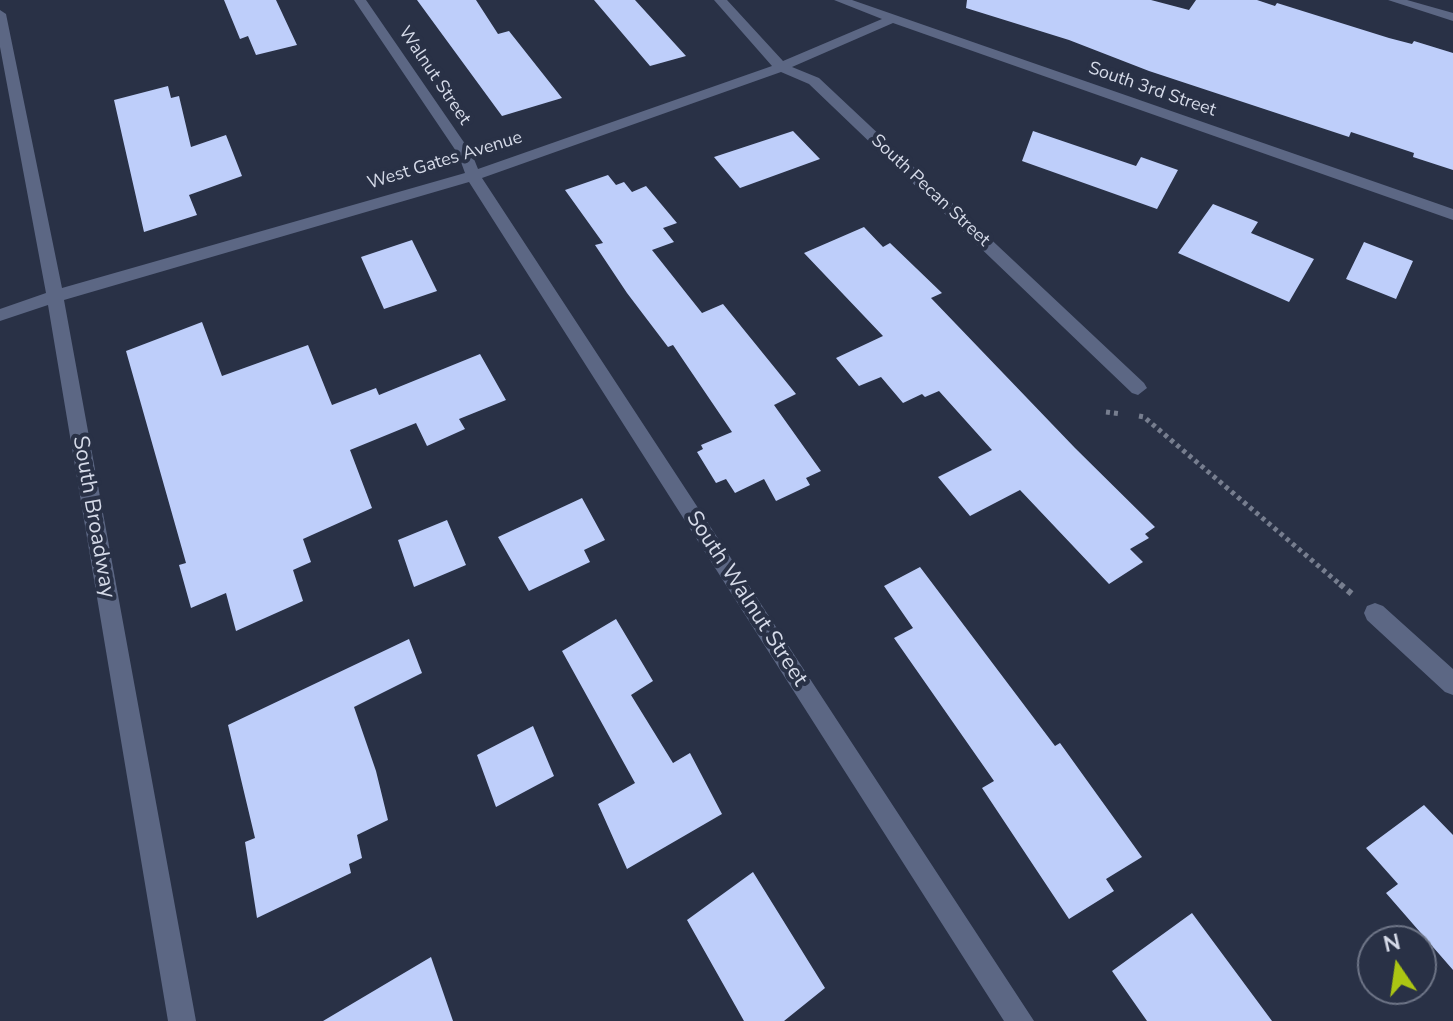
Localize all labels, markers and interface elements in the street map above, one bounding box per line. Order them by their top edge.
street label: Walnut Street [393,23,475,129]
street label: South 3rd Street [1085,58,1219,122]
street label: West Gates Avenue [365,127,525,195]
street label: South Pecan Street [866,130,994,252]
street label: South Broadway [66,434,120,600]
street label: South Walnut Street [680,507,812,691]
north arrow [1357,925,1437,1005]
text: N [1381,927,1403,960]

